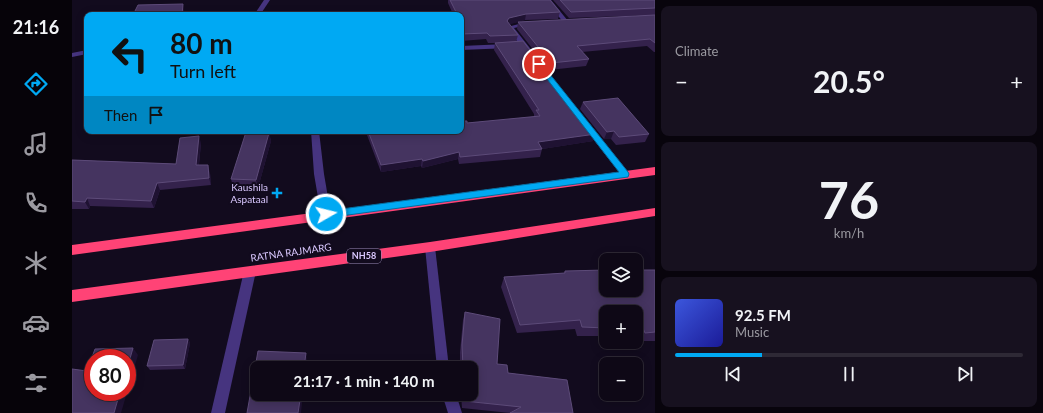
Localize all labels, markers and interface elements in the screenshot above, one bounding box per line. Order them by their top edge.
text: 21:16 [13,16,59,38]
text: 80 m [170,26,233,60]
icon: left [104,28,156,80]
text: Climate [675,43,718,59]
pin [522,47,556,81]
icon: arrive [528,53,550,75]
text: Turn left [170,60,236,82]
text: 20.5° [813,63,885,99]
text: − [675,68,688,95]
text: + [1010,68,1023,95]
icon: directions [22,70,50,98]
icon: arrive [145,104,167,126]
text: Then [104,106,137,124]
icon: music [22,130,50,158]
text: 76 [819,168,879,230]
place label: Kaushila Aspataal [231,181,268,205]
marker: Kaushila Aspataal [271,187,283,199]
icon: phone [22,189,50,217]
position arrow [305,193,347,235]
text: km/h [834,225,864,241]
street label: RATNA RAJMARG [250,240,332,264]
icon: climate [22,249,50,277]
road number: NH58 [347,249,381,263]
map controls [599,253,643,401]
button: layers [599,253,643,297]
button: + [599,305,643,349]
text: 92.5 FM [735,306,791,324]
icon: car [22,309,50,337]
text: Music [735,324,769,340]
speed limit sign: 80 [84,349,136,401]
button: − [599,357,643,401]
icon: previous [722,363,744,385]
icon: pause [838,363,860,385]
icon: next [954,363,976,385]
icon: filters [22,369,50,397]
text: 21:17 · 1 min · 140 m [294,372,434,390]

